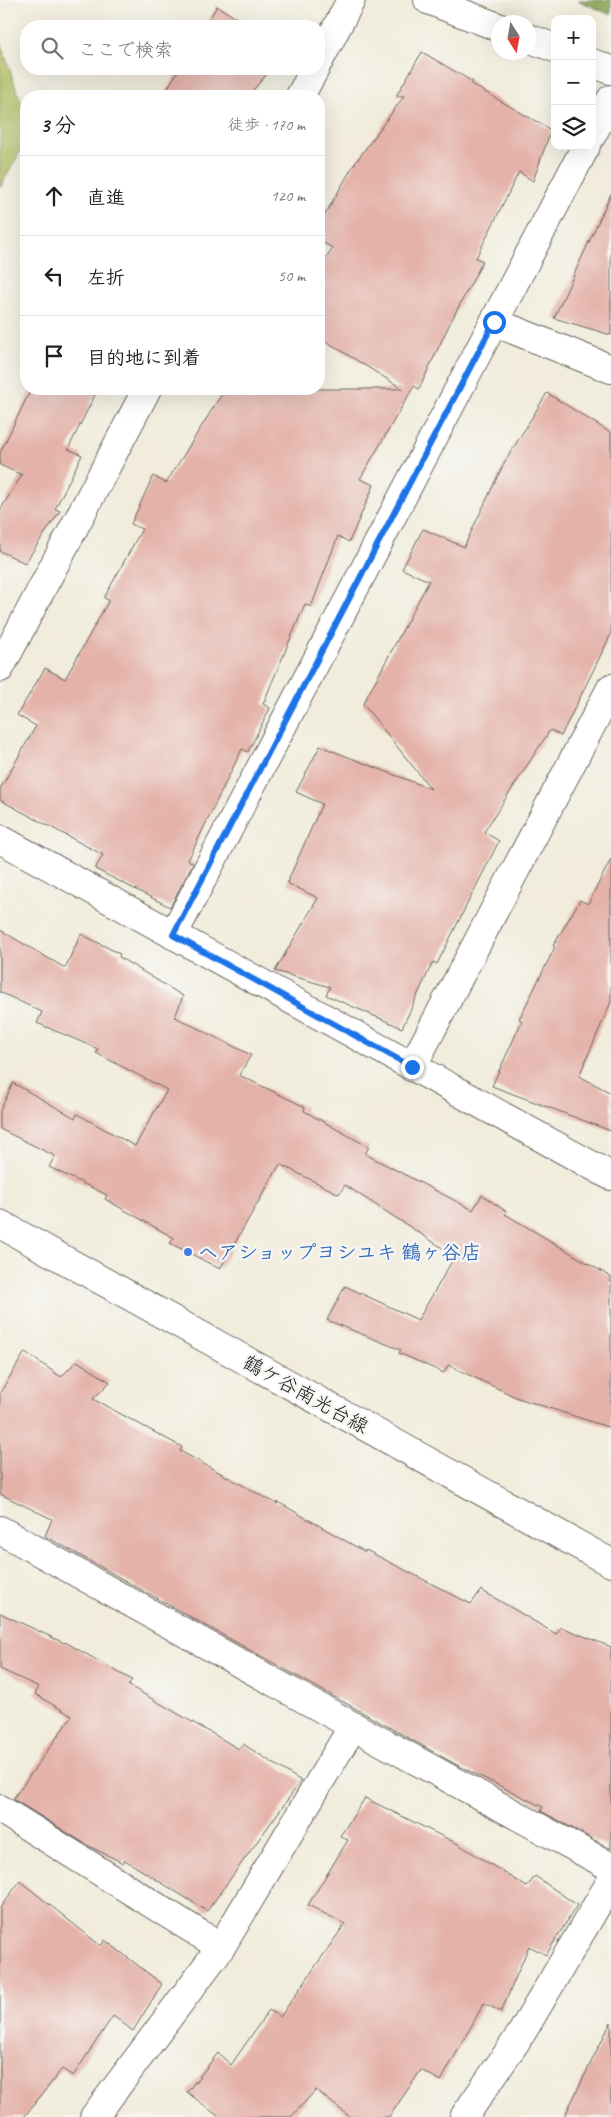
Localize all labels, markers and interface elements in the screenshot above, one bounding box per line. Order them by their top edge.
north arrow [491,15,536,60]
map controls [551,15,596,150]
button: + [551,15,596,60]
search box [20,20,325,75]
icon: search [38,34,66,62]
text: ここで検索 [78,38,173,62]
button: − [551,60,596,105]
button: layers [551,105,596,150]
text: 3 分 [40,112,76,138]
text: 徒歩 · 170 m [228,115,305,135]
icon: ahead [40,182,68,210]
text: 直進 [87,186,125,210]
text: 120 m [271,186,305,206]
icon: left [40,262,68,290]
text: 左折 [87,266,125,290]
text: 50 m [278,266,305,286]
route start [483,311,506,334]
icon: arrive [40,342,68,370]
text: 目的地に到着 [87,346,201,370]
route end [401,1056,424,1079]
place label: ヘアショップヨシユキ 鶴ヶ谷店 [198,1240,481,1265]
marker: ヘアショップヨシユキ 鶴ヶ谷店 [182,1246,194,1258]
street label: 鶴ケ谷南光台線 [238,1350,373,1439]

